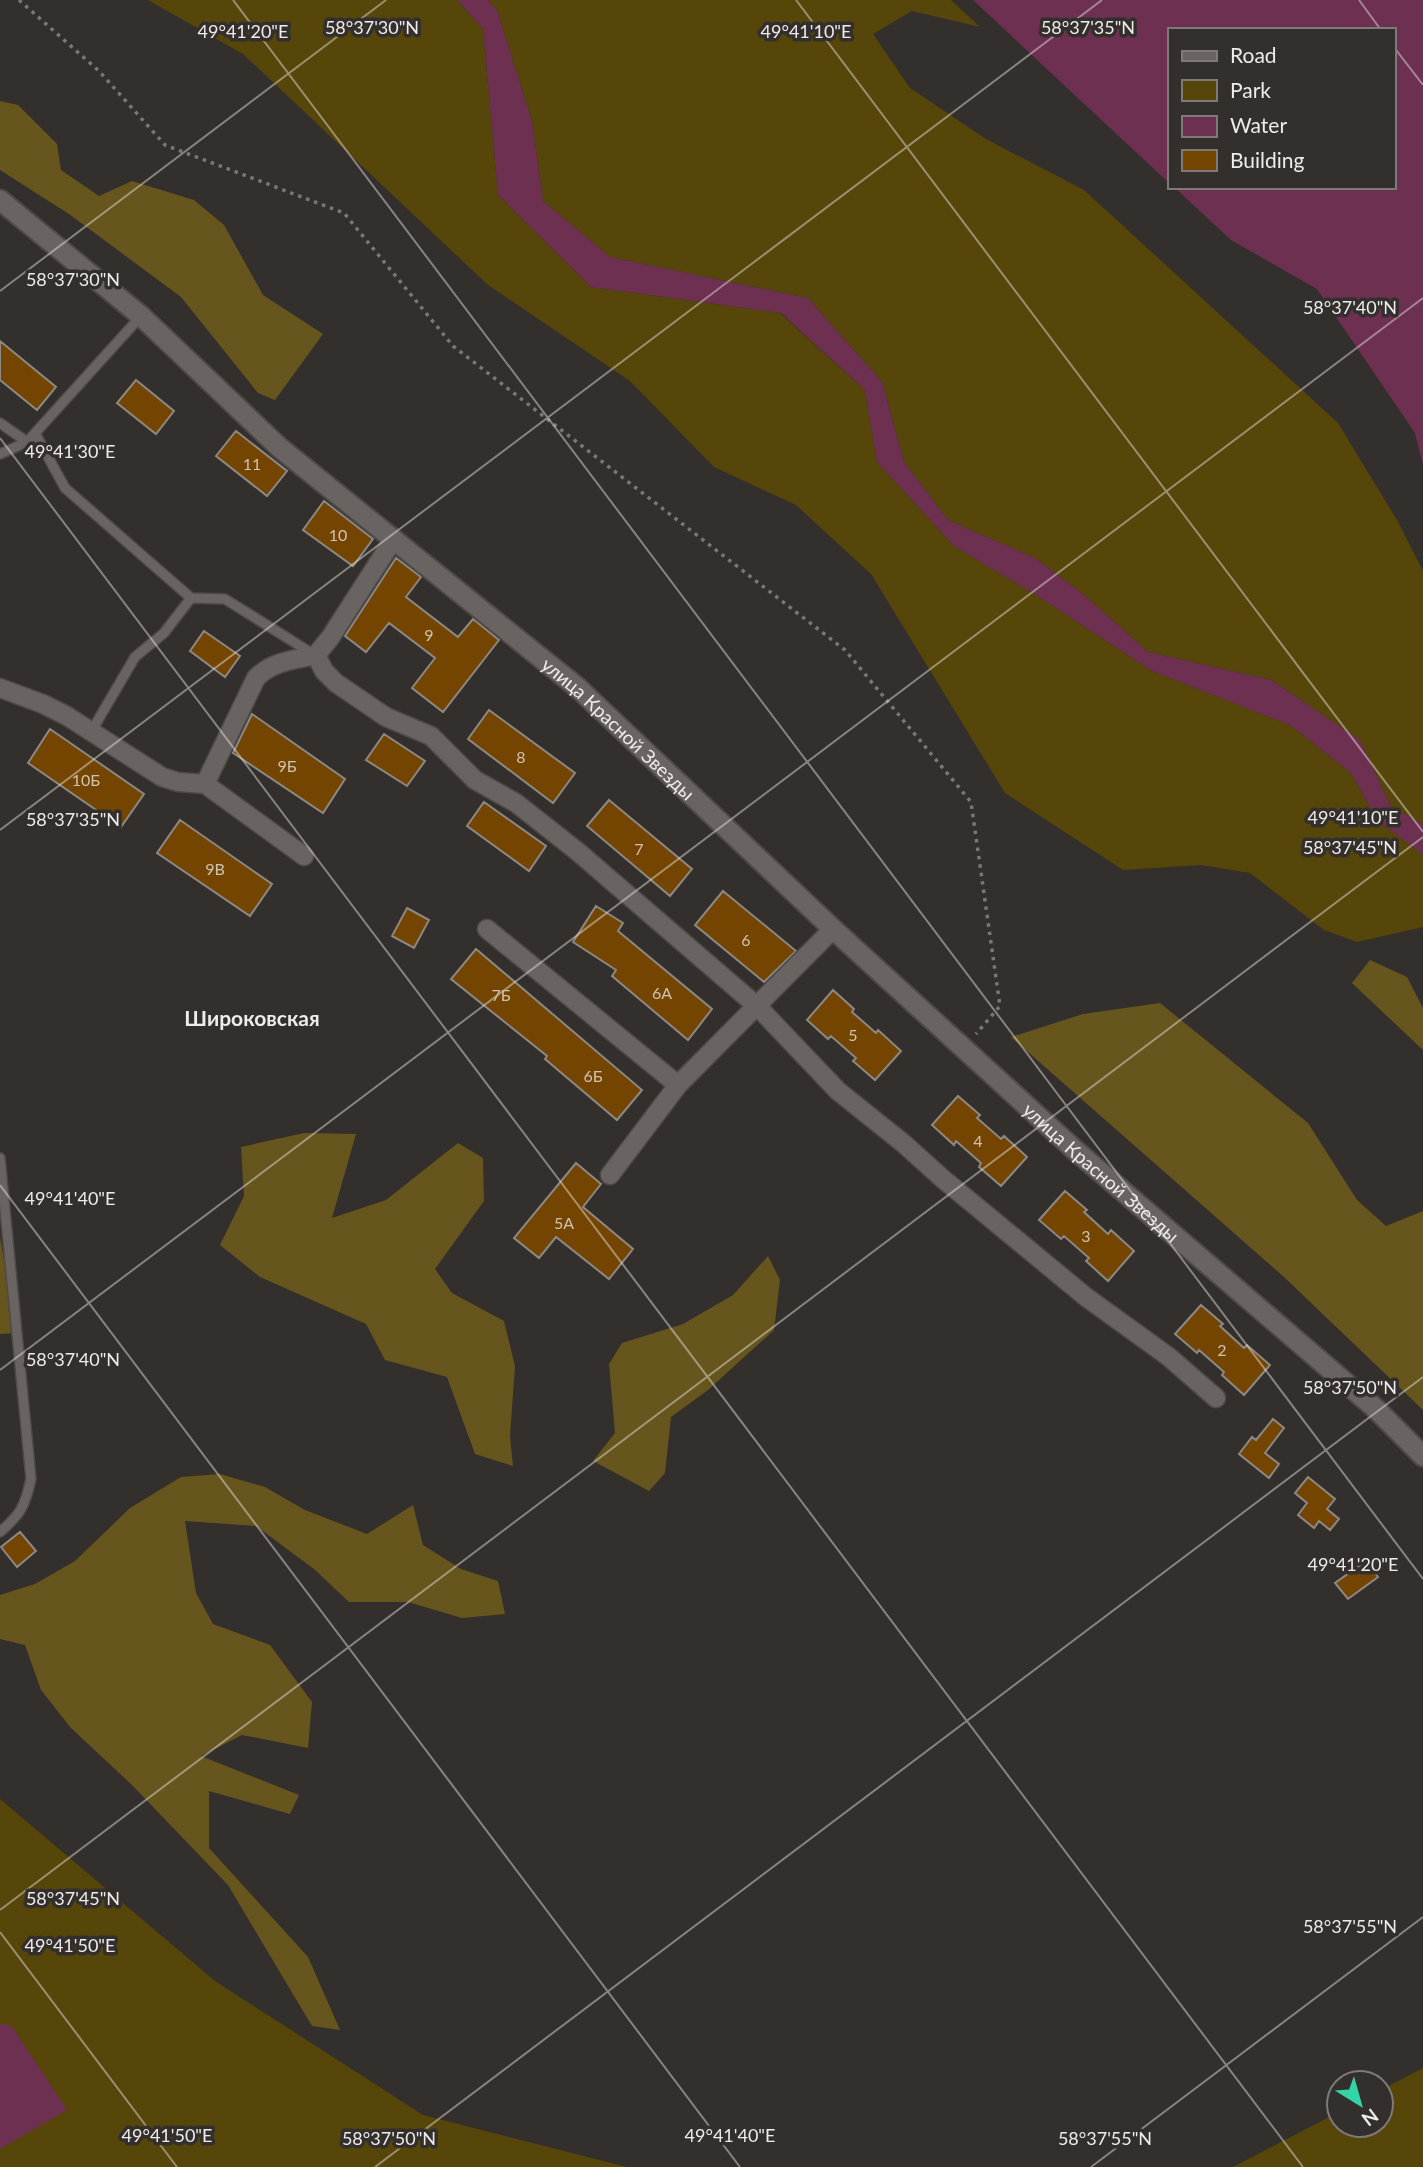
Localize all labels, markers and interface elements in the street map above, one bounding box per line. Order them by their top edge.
text: 58°37'30"N [325,16,419,38]
text: 58°37'35"N [1041,16,1135,38]
text: 49°41'20"E [198,20,288,42]
text: 49°41'10"E [761,20,851,42]
legend [1168,28,1395,189]
text: Road [1230,42,1277,67]
text: Park [1230,77,1271,102]
text: Water [1230,112,1287,137]
text: Building [1230,147,1305,172]
text: 58°37'30"N [26,268,120,290]
text: 58°37'40"N [1303,296,1397,318]
text: 49°41'30"E [25,440,115,462]
house number: 11 [243,454,261,473]
house number: 10 [329,525,347,544]
house number: 9 [424,625,434,644]
street label: улица Красной Звезды [537,652,700,804]
house number: 8 [516,747,526,766]
house number: 9Б [277,756,297,775]
house number: 10Б [72,770,100,789]
text: 49°41'10"E [1308,806,1398,828]
text: 58°37'35"N [26,808,120,830]
text: 58°37'45"N [1303,836,1397,858]
house number: 7 [634,839,644,858]
house number: 9В [205,859,225,878]
house number: 6 [741,930,751,949]
house number: 6А [652,983,672,1002]
house number: 7Б [491,985,511,1004]
district label: Широковская [184,1005,320,1030]
house number: 5 [848,1025,858,1044]
house number: 6Б [583,1066,603,1085]
street label: улица Красной Звезды [1019,1097,1184,1246]
house number: 4 [973,1131,983,1150]
text: 49°41'40"E [25,1187,115,1209]
house number: 5А [554,1213,574,1232]
house number: 3 [1081,1226,1091,1245]
house number: 2 [1217,1340,1227,1359]
text: 58°37'40"N [26,1348,120,1370]
text: 58°37'50"N [1303,1376,1397,1398]
text: 49°41'20"E [1308,1553,1398,1575]
text: 58°37'45"N [26,1887,120,1909]
text: 58°37'55"N [1303,1915,1397,1937]
text: 49°41'50"E [25,1934,115,1956]
north arrow [1325,2069,1395,2139]
text: N [1358,2104,1383,2132]
text: 49°41'50"E [122,2124,212,2146]
text: 49°41'40"E [685,2124,775,2146]
text: 58°37'50"N [342,2127,436,2149]
text: 58°37'55"N [1058,2127,1152,2149]

